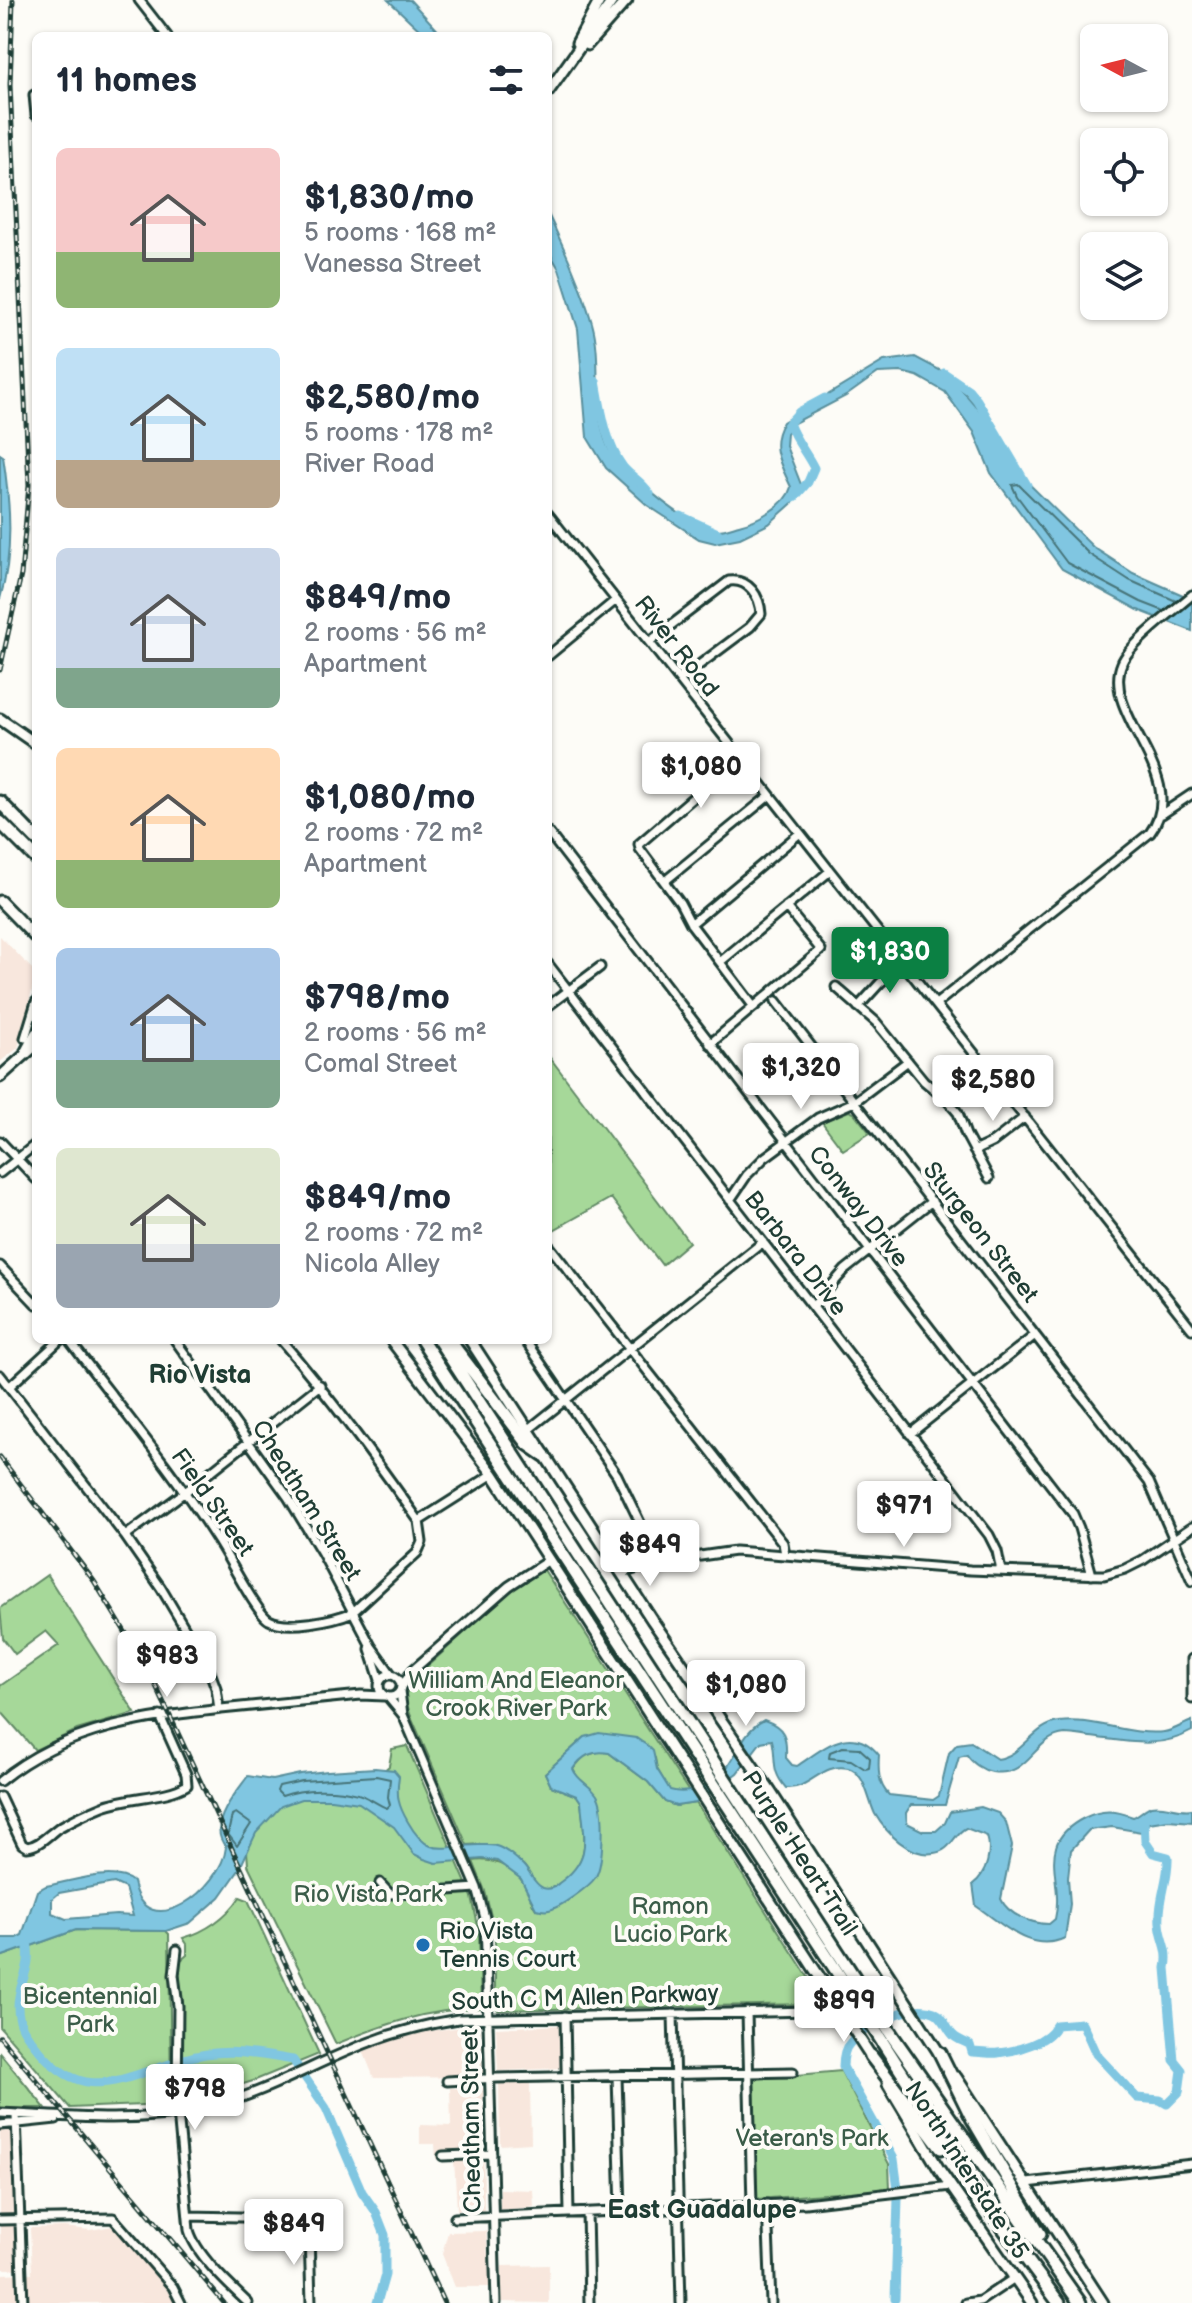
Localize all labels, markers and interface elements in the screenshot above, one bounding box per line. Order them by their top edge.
north arrow [1080,24,1168,112]
map controls [1080,24,1168,320]
icon: filters [484,58,528,102]
text: 11 homes [56,60,197,101]
button: locate [1080,128,1168,216]
text: $1,830/mo [304,177,474,218]
icon: home [120,180,216,276]
text: 5 rooms · 168 m² [304,218,497,249]
button: layers [1080,232,1168,320]
text: Vanessa Street [304,249,481,280]
text: $2,580/mo [304,377,480,418]
icon: home [120,380,216,476]
text: 5 rooms · 178 m² [304,418,493,449]
text: River Road [304,449,435,480]
text: $849/mo [304,577,451,618]
icon: home [120,580,216,676]
street label: River Road [628,590,725,703]
text: 2 rooms · 56 m² [304,618,487,649]
text: Apartment [304,649,427,680]
pin: $1,080 [636,742,766,810]
text: $1,080 [660,752,742,783]
text: $1,080/mo [304,777,475,818]
icon: home [120,780,216,876]
text: 2 rooms · 72 m² [304,818,483,849]
text: Apartment [304,849,427,880]
pin: $1,830 [825,927,955,995]
text: $1,830 [850,937,930,968]
text: $798/mo [304,977,450,1018]
icon: home [120,980,216,1076]
text: 2 rooms · 56 m² [304,1018,487,1049]
pin: $1,320 [736,1043,866,1111]
text: Comal Street [304,1049,457,1080]
text: $1,320 [761,1053,841,1084]
pin: $2,580 [928,1055,1058,1123]
text: $2,580 [950,1065,1036,1096]
street label: Conway Drive [802,1140,915,1273]
street label: Sturgeon Street [917,1156,1045,1309]
text: $849/mo [304,1177,451,1218]
icon: home [120,1180,216,1276]
street label: Barbara Drive [738,1185,853,1322]
text: 2 rooms · 72 m² [304,1218,483,1249]
text: Nicola Alley [304,1249,440,1280]
district label: Rio Vista [149,1360,251,1391]
street label: Cheatham Street [245,1415,368,1587]
street label: Field Street [165,1443,261,1562]
pin: $971 [857,1481,951,1549]
text: $971 [875,1491,933,1522]
pin: $849 [603,1520,697,1588]
text: $849 [618,1530,682,1561]
pin: $983 [120,1631,214,1699]
text: $983 [135,1641,199,1672]
pin: $1,080 [681,1660,811,1728]
park label: William And Eleanor Crook River Park [408,1666,624,1723]
text: $1,080 [705,1670,787,1701]
street label: Purple Heart Trail [736,1766,864,1941]
park label: Rio Vista Park [293,1880,443,1909]
park label: Ramon Lucio Park [613,1892,727,1949]
place label: Rio Vista Tennis Court [439,1917,577,1974]
marker: Rio Vista Tennis Court [414,1936,432,1954]
pin: $899 [797,1976,891,2044]
street label: South C M Allen Parkway [451,1978,719,2017]
park label: Bicentennial Park [22,1982,158,2039]
text: $899 [812,1986,876,2017]
street label: Cheatham Street [455,2028,488,2213]
pin: $798 [148,2064,242,2132]
text: $798 [164,2074,226,2105]
street label: North Interstate 35 [898,2076,1035,2265]
park label: Veteran's Park [735,2124,889,2153]
district label: East Guadalupe [607,2195,797,2226]
pin: $849 [247,2199,341,2267]
text: $849 [262,2209,326,2240]

